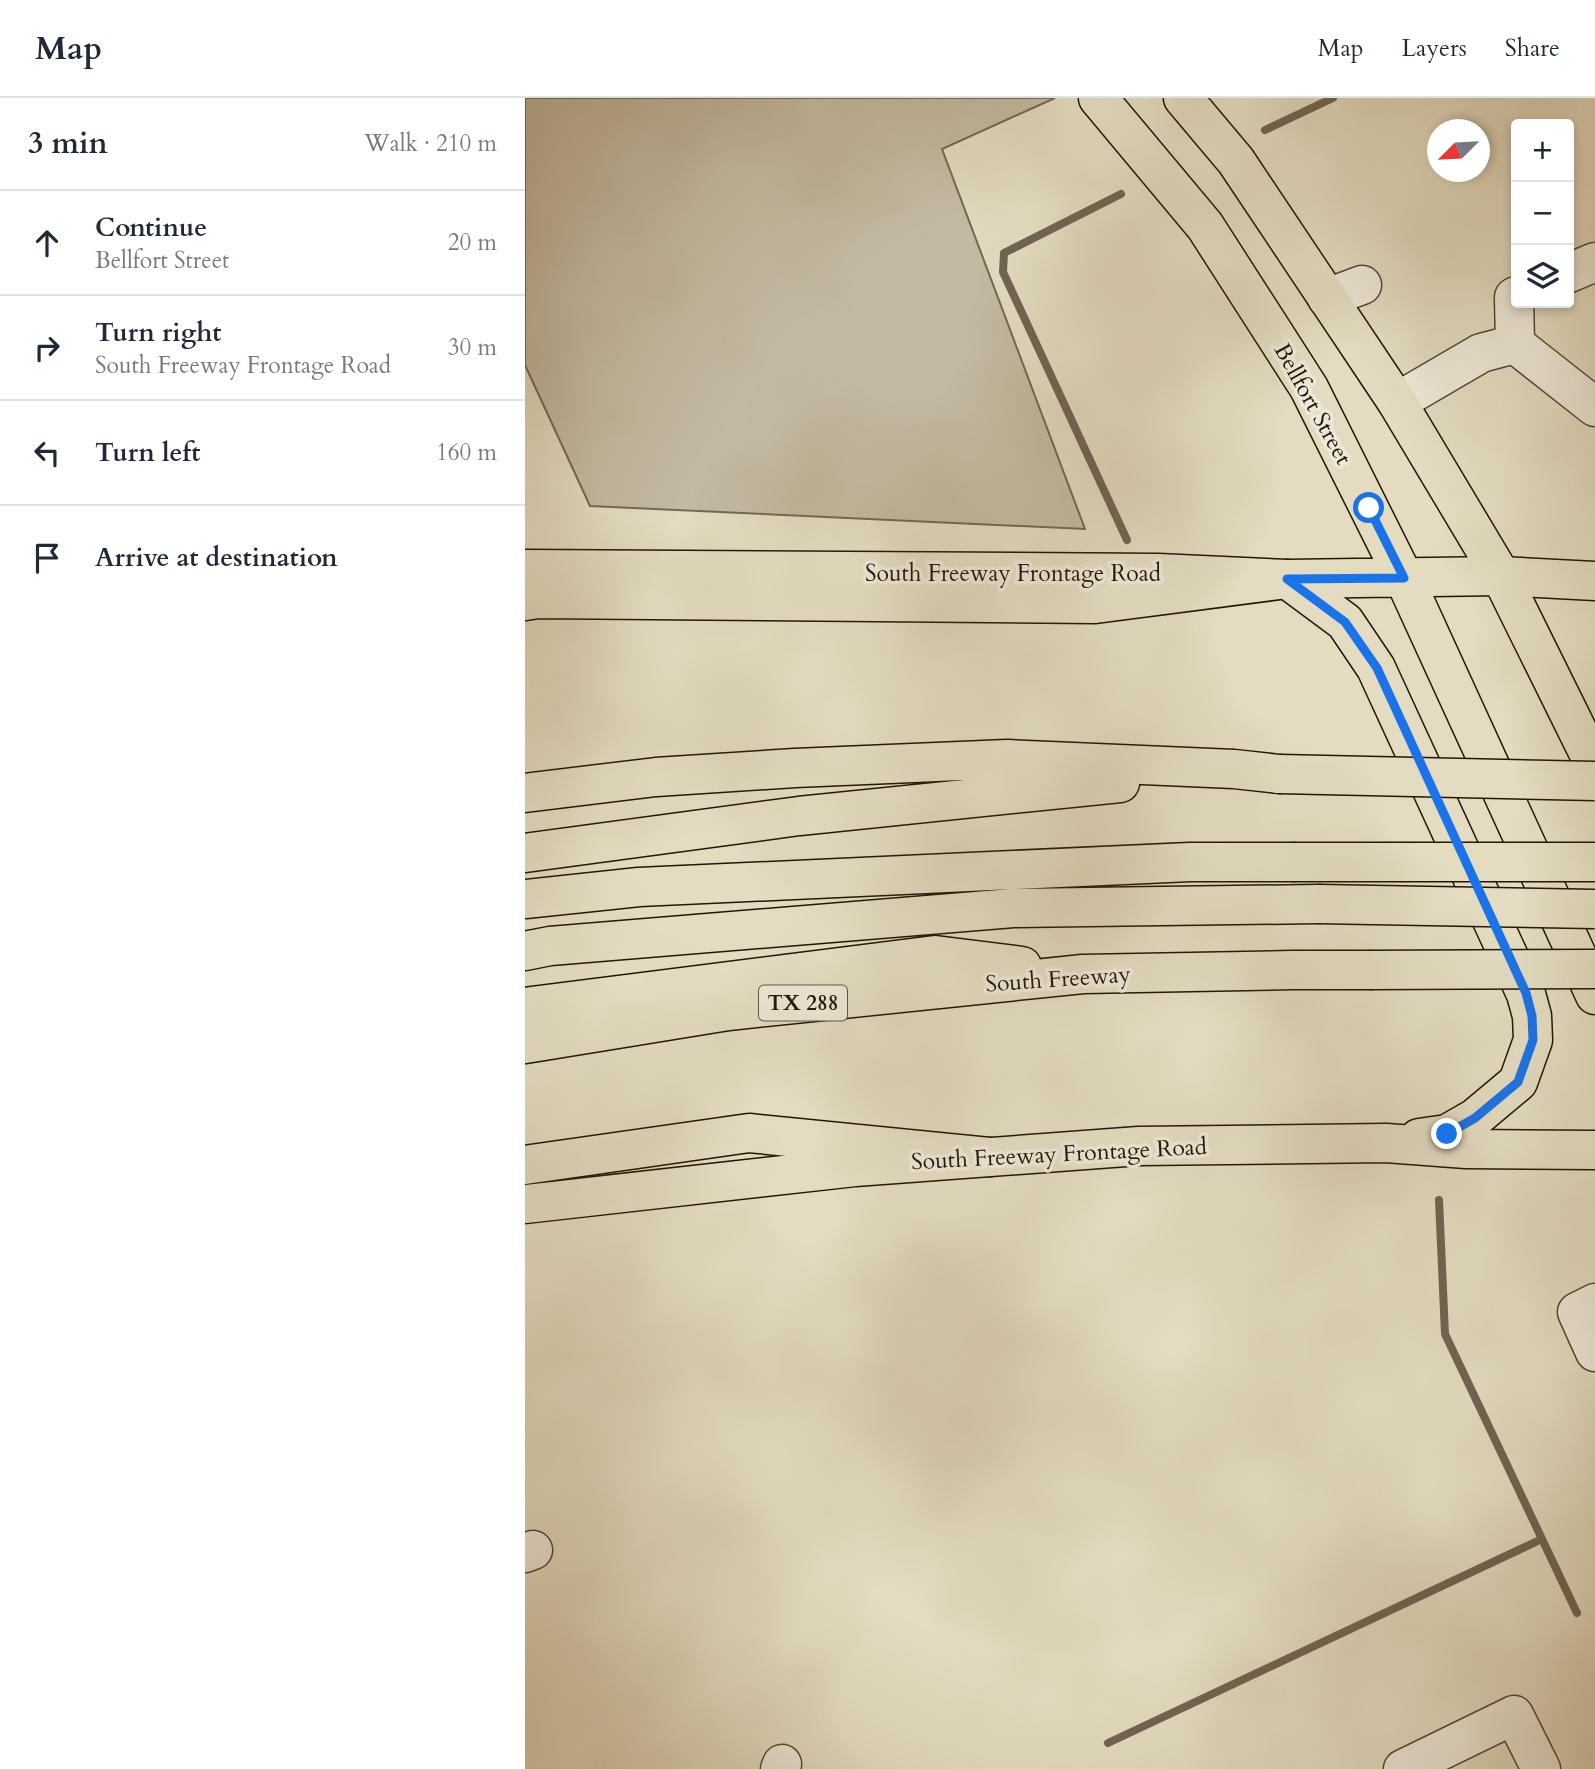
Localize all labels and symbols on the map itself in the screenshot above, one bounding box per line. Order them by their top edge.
north arrow [1427,119,1490,182]
street label: Bellfort Street [1267,338,1359,470]
route start [1353,492,1384,523]
street label: South Freeway Frontage Road [865,558,1162,589]
street label: South Freeway [984,958,1132,1000]
road number: TX 288 [759,986,847,1020]
route end [1431,1118,1462,1149]
street label: South Freeway Frontage Road [910,1131,1208,1177]

